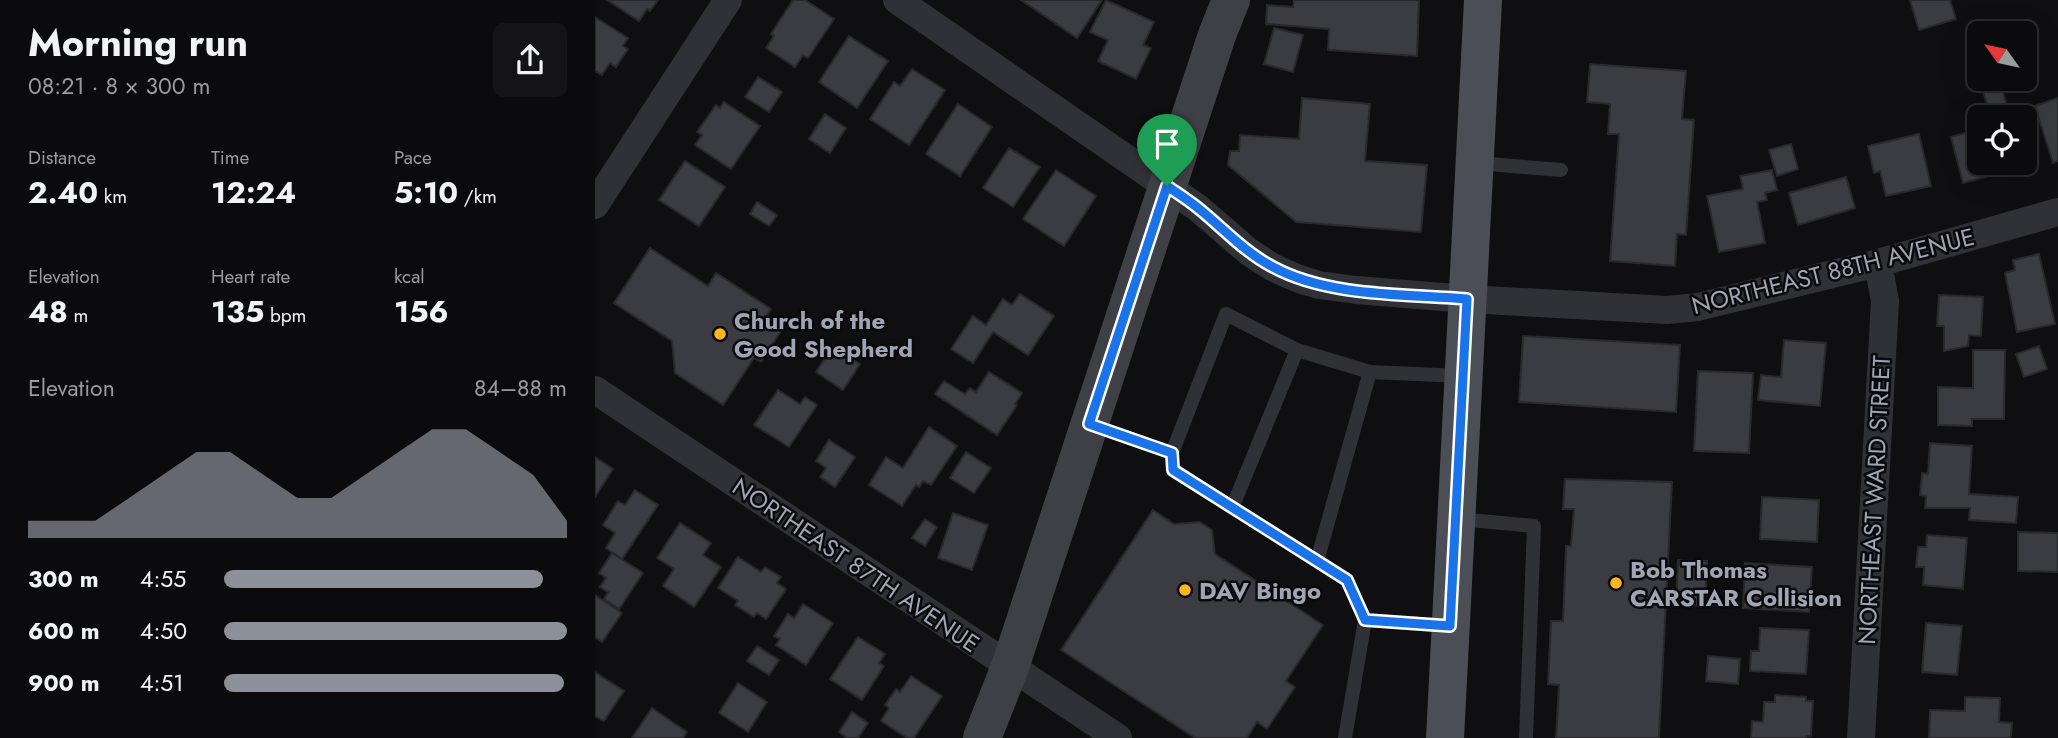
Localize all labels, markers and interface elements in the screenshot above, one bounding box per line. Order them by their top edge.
text: Morning run [28,15,248,70]
north arrow [1967,21,2037,91]
map controls [1967,21,2037,175]
button: share [493,23,567,97]
text: 08:21 · 8 × 300 m [28,69,210,103]
button: locate [1967,105,2037,175]
pin [1137,114,1197,186]
icon: arrive [1148,125,1186,163]
text: Distance [28,144,96,171]
text: Time [211,144,249,171]
text: Pace [394,144,432,171]
text: 2.40 [28,171,98,214]
text: 12:24 [211,171,296,214]
text: 5:10 [394,171,458,214]
text: km [98,183,127,210]
text: /km [458,183,497,210]
street label: NORTHEAST 88TH AVENUE [1688,219,1978,323]
text: Elevation [28,263,100,290]
text: Heart rate [211,263,290,290]
text: kcal [394,263,425,290]
text: 48 [28,290,68,333]
text: 135 [211,290,264,333]
text: 156 [394,290,449,333]
text: m [68,302,88,329]
text: bpm [264,302,306,329]
place label: Church of the Good Shepherd [734,303,913,366]
marker: Church of the Good Shepherd [712,326,728,342]
street label: NORTHEAST WARD STREET [1849,355,1899,645]
text: Elevation [28,371,115,405]
text: 84–88 m [474,371,567,405]
street label: NORTHEAST 87TH AVENUE [726,469,986,661]
place label: Bob Thomas CARSTAR Collision [1630,552,1842,615]
text: 300 m [28,562,99,596]
text: 4:55 [140,562,186,596]
place label: DAV Bingo [1199,573,1321,608]
marker: Bob Thomas CARSTAR Collision [1608,575,1624,591]
marker: DAV Bingo [1177,582,1193,598]
text: 600 m [28,614,100,648]
text: 4:50 [140,614,187,648]
text: 900 m [28,666,100,700]
text: 4:51 [140,666,184,700]

